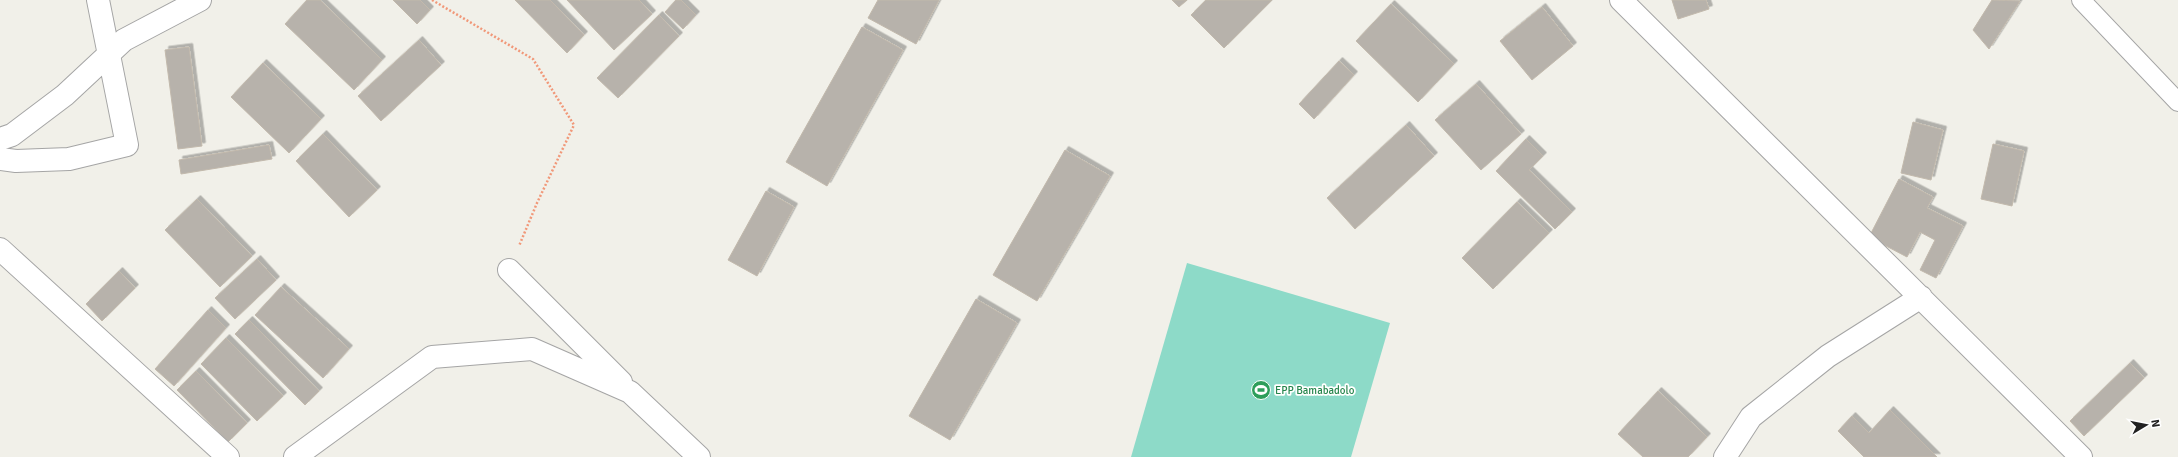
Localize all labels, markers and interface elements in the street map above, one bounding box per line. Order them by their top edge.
sports icon: EPP Bamabadolo [1250,379,1272,401]
place label: EPP Bamabadolo [1275,384,1355,397]
north arrow [2126,405,2166,445]
text: N [2148,418,2162,428]

